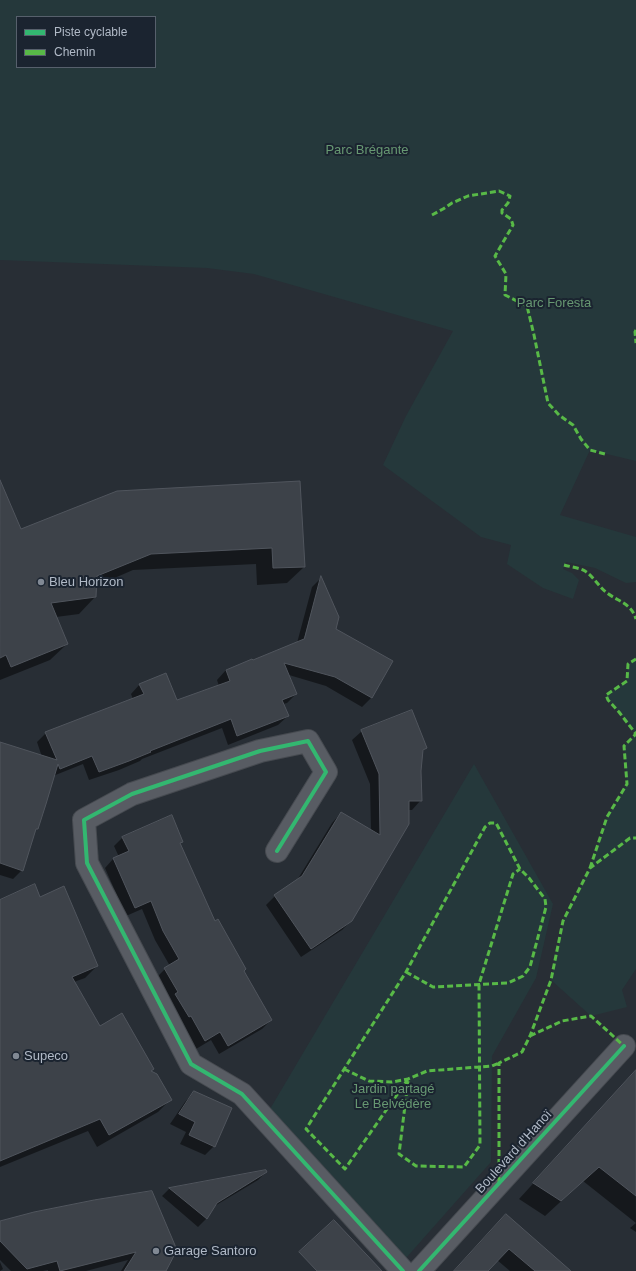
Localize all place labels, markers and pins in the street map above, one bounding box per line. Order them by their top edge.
place label: Bleu Horizon [49,574,123,590]
marker: Bleu Horizon [36,577,46,587]
place label: Supeco [24,1048,68,1064]
marker: Supeco [11,1051,21,1061]
place label: Garage Santoro [164,1243,257,1259]
marker: Garage Santoro [151,1246,161,1256]

